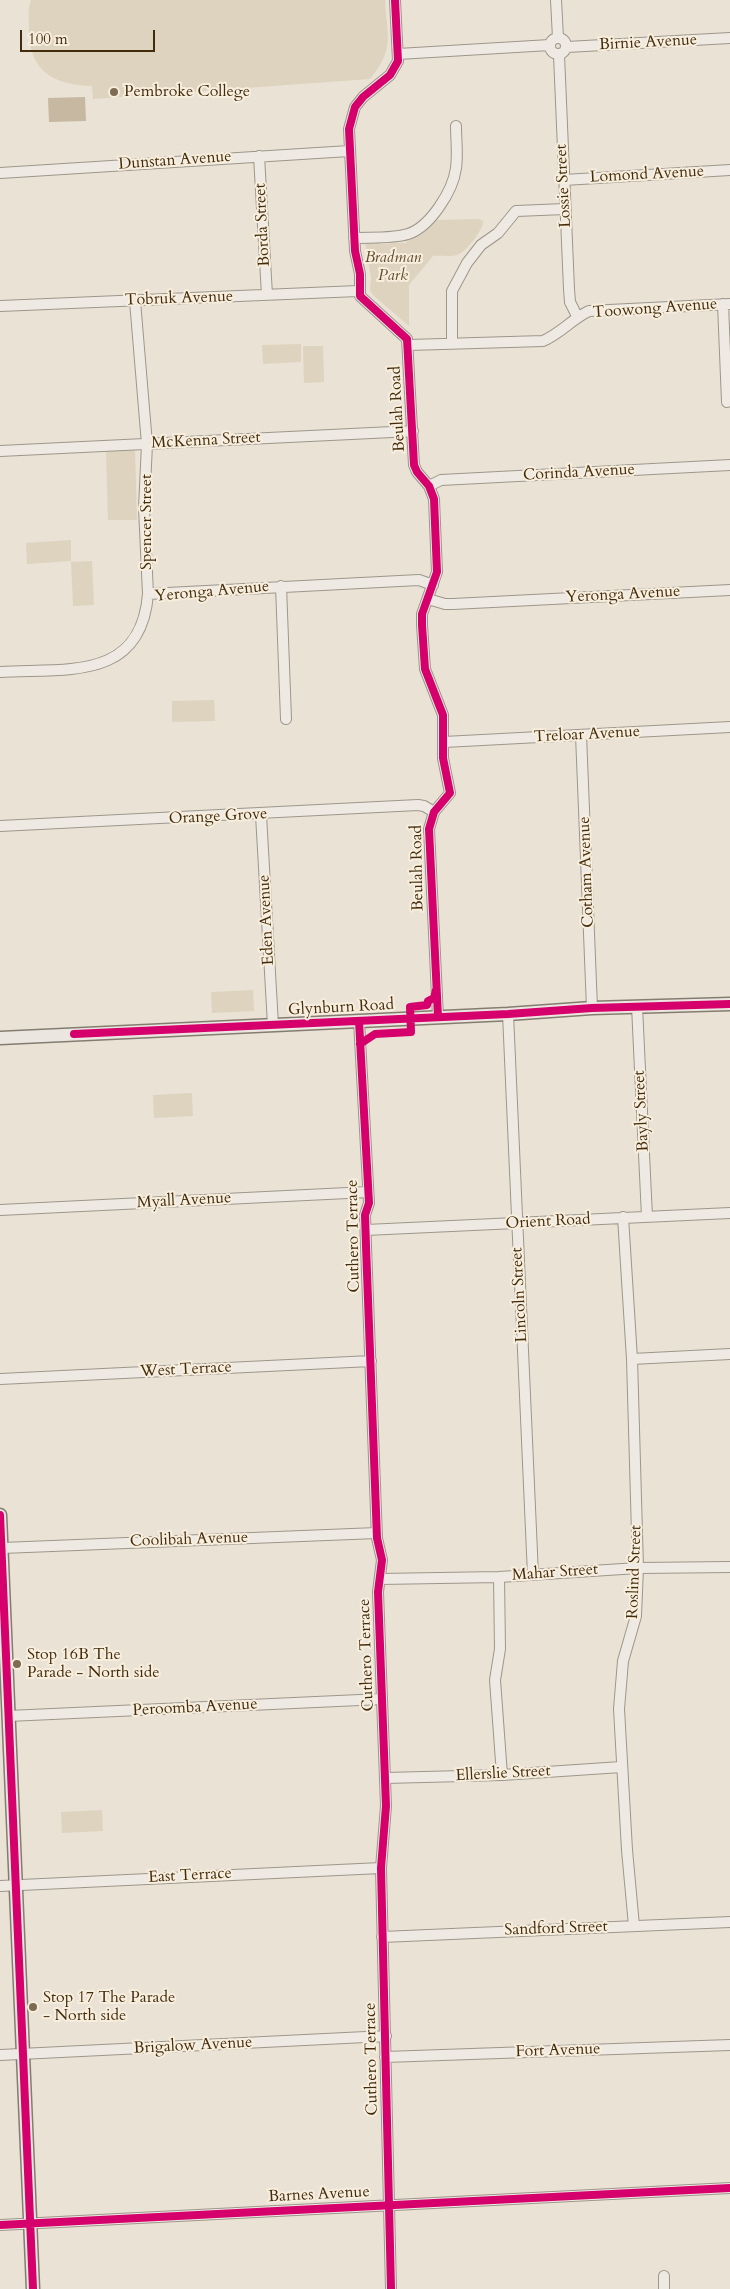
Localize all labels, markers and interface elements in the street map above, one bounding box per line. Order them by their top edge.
scale bar [22,20,158,52]
text: 100 m [28,29,68,49]
street label: Birnie Avenue [598,31,698,55]
place label: Pembroke College [124,82,250,102]
marker: Pembroke College [108,86,120,98]
street label: Lossie Street [552,144,576,228]
street label: Dunstan Avenue [118,147,232,175]
street label: Lomond Avenue [589,162,705,188]
street label: Borda Street [251,183,275,267]
park label: Bradman Park [365,248,421,286]
street label: Tobruk Avenue [125,288,233,310]
street label: Toowong Avenue [592,295,718,323]
street label: Beulah Road [386,365,410,453]
street label: McKenna Street [151,429,261,453]
street label: Corinda Avenue [523,460,635,486]
street label: Spencer Street [137,474,157,570]
street label: Yeronga Avenue [154,577,270,607]
street label: Yeronga Avenue [565,582,681,608]
street label: Treloar Avenue [533,723,641,747]
street label: Orange Grove [168,805,268,829]
street label: Cotham Avenue [575,816,599,928]
street label: Beulah Road [408,825,428,911]
street label: Eden Avenue [255,874,279,966]
street label: Glynburn Road [288,996,394,1020]
street label: Bayly Street [630,1070,654,1152]
street label: Cuthero Terrace [343,1179,365,1293]
street label: Myall Avenue [136,1189,232,1213]
street label: Orient Road [505,1210,591,1234]
street label: Lincoln Street [508,1247,532,1343]
street label: West Terrace [140,1358,232,1382]
street label: Roslind Street [624,1525,646,1619]
street label: Coolibah Avenue [129,1528,249,1552]
street label: Mahar Street [511,1560,599,1586]
street label: Cuthero Terrace [355,1598,379,1712]
place label: Stop 16B The Parade - North side [27,1645,160,1683]
marker: Stop 16B The Parade - North side [11,1658,23,1670]
street label: Peroomba Avenue [132,1695,258,1721]
street label: Ellerslie Street [455,1762,551,1786]
street label: East Terrace [148,1864,232,1888]
street label: Sandford Street [504,1918,608,1940]
place label: Stop 17 The Parade - North side [43,1988,175,2026]
marker: Stop 17 The Parade - North side [27,2001,39,2013]
street label: Cuthero Terrace [361,2002,383,2116]
street label: Brigalow Avenue [133,2033,253,2059]
street label: Fort Avenue [515,2040,601,2062]
street label: Barnes Avenue [268,2183,370,2207]

